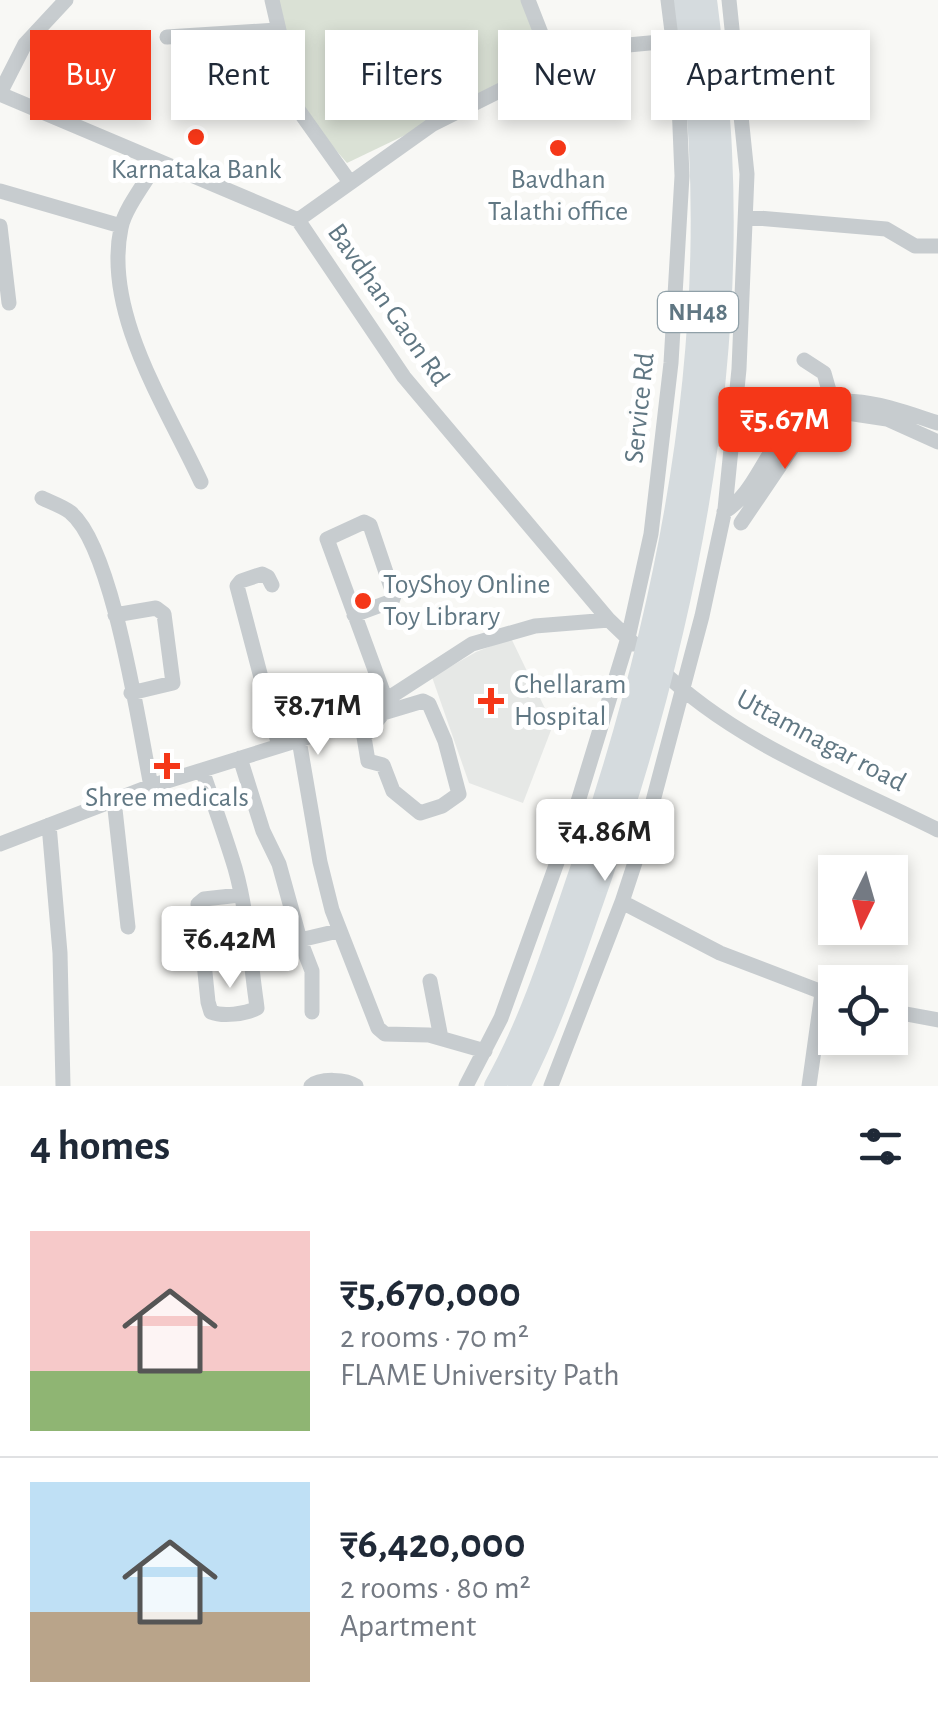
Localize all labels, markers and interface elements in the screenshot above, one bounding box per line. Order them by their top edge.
chip: Buy [30,30,151,120]
chip: Rent [171,30,305,120]
chip: Filters [325,30,478,120]
chip: New [498,30,631,120]
chip: Apartment [651,30,870,120]
marker: Karnataka Bank [185,126,207,148]
marker: Bavdhan Talathi office [547,137,569,159]
place label: Karnataka Bank [111,156,282,184]
place label: Bavdhan Talathi office [488,166,628,226]
street label: Bavdhan Gaon Rd [322,219,454,391]
road number: NH48 [658,292,738,332]
street label: Service Rd [620,351,660,465]
pin: ₹5.67M [704,387,866,472]
text: ₹5.67M [740,403,830,435]
place label: ToyShoy Online Toy Library [383,571,550,631]
marker: ToyShoy Online Toy Library [352,590,374,612]
place label: Chellaram Hospital [514,671,626,731]
pin: ₹8.71M [237,673,399,758]
street label: Uttamnagar road [732,685,910,797]
marker: Chellaram Hospital [478,688,504,714]
text: ₹8.71M [274,689,362,721]
marker: Shree medicals [156,755,178,777]
place label: Shree medicals [85,784,249,812]
pin: ₹4.86M [524,799,686,884]
text: ₹4.86M [558,815,652,847]
north arrow [818,855,908,945]
map controls [818,855,908,1055]
pin: ₹6.42M [149,906,311,991]
text: ₹6.42M [184,922,276,954]
button: locate [818,965,908,1055]
icon: filters [853,1119,908,1174]
text: 4 homes [30,1125,170,1167]
icon: home [110,1271,230,1391]
text: ₹5,670,000 [340,1272,521,1314]
text: 2 rooms · 70 m² [340,1321,529,1353]
text: FLAME University Path [340,1359,620,1391]
icon: home [110,1522,230,1642]
text: ₹6,420,000 [340,1523,526,1565]
text: 2 rooms · 80 m² [340,1572,531,1604]
text: Apartment [340,1610,476,1642]

